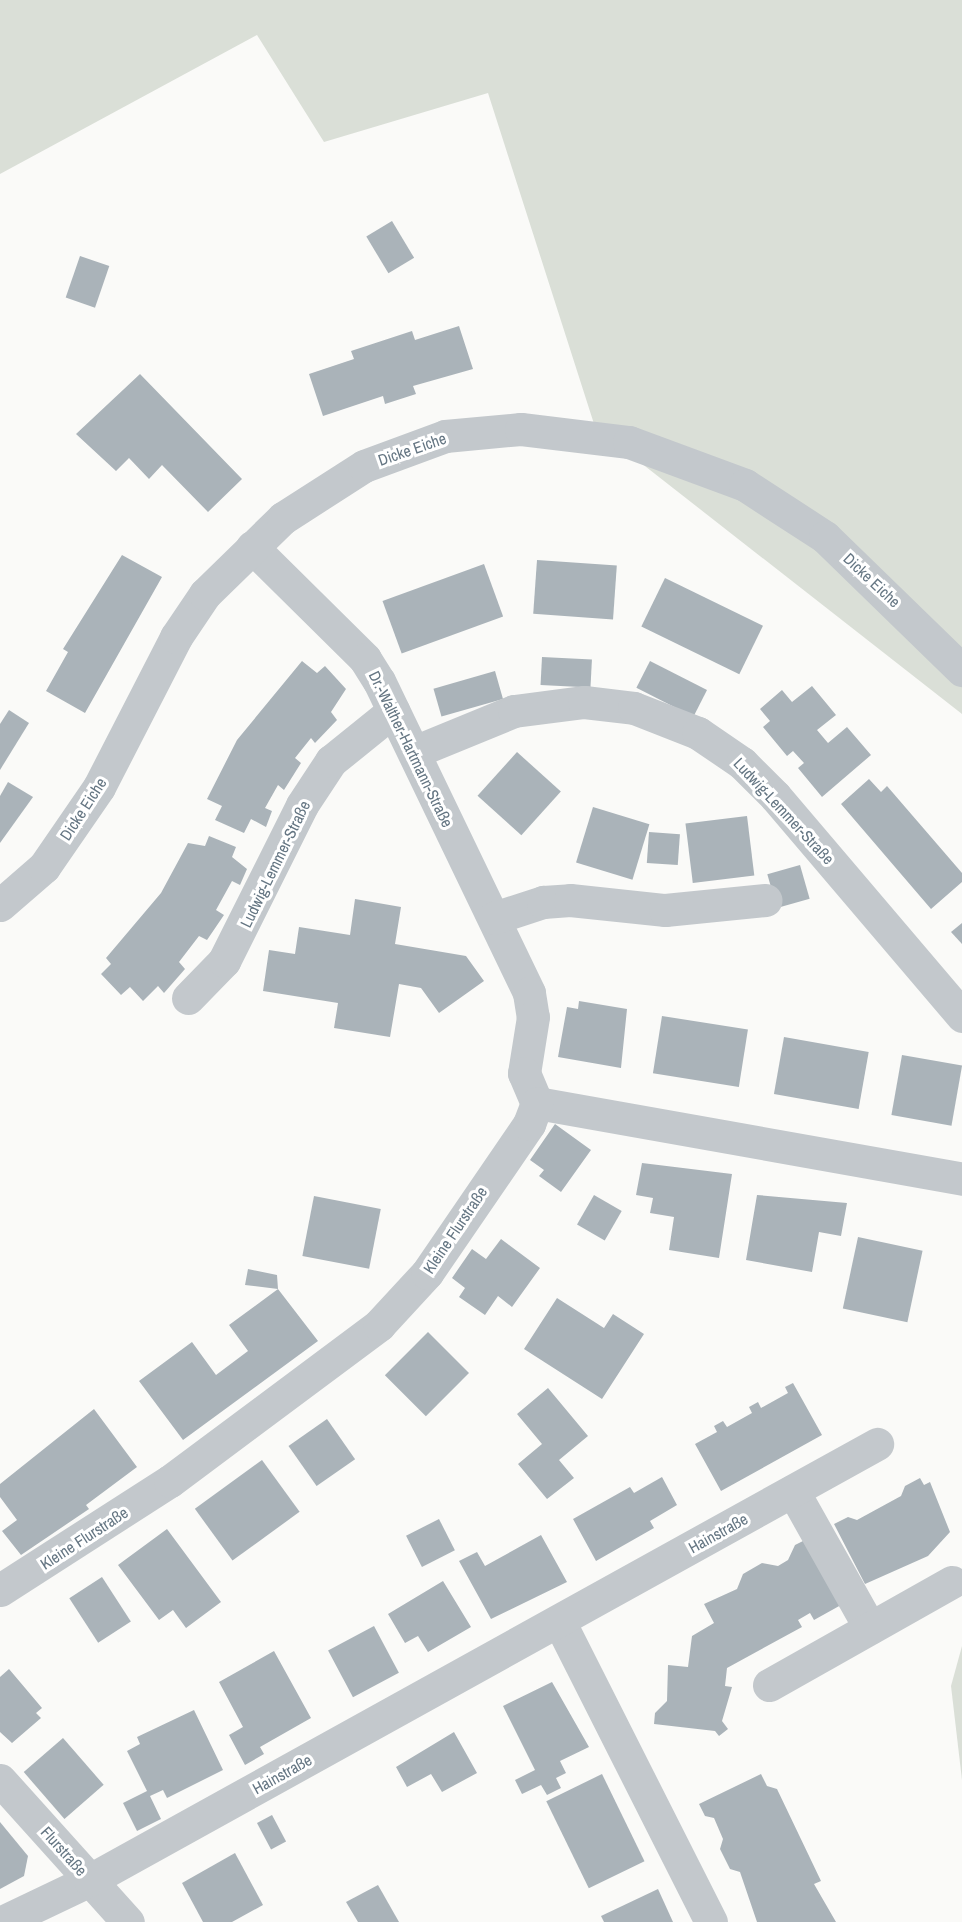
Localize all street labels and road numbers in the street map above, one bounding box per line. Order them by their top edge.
street label: Dicke Eiche [375,428,449,470]
street label: Dicke Eiche [840,549,904,611]
street label: Dr.-Walther-Hartmann-Straße [365,668,457,830]
street label: Ludwig-Lemmer-Straße [730,754,838,868]
street label: Dicke Eiche [56,774,110,844]
street label: Ludwig-Lemmer-Straße [236,798,314,930]
street label: Kleine Flurstraße [419,1183,491,1277]
street label: Kleine Flurstraße [37,1503,131,1573]
street label: Hainstraße [685,1509,751,1557]
street label: Hainstraße [249,1750,315,1798]
street label: Flurstraße [37,1822,91,1880]

